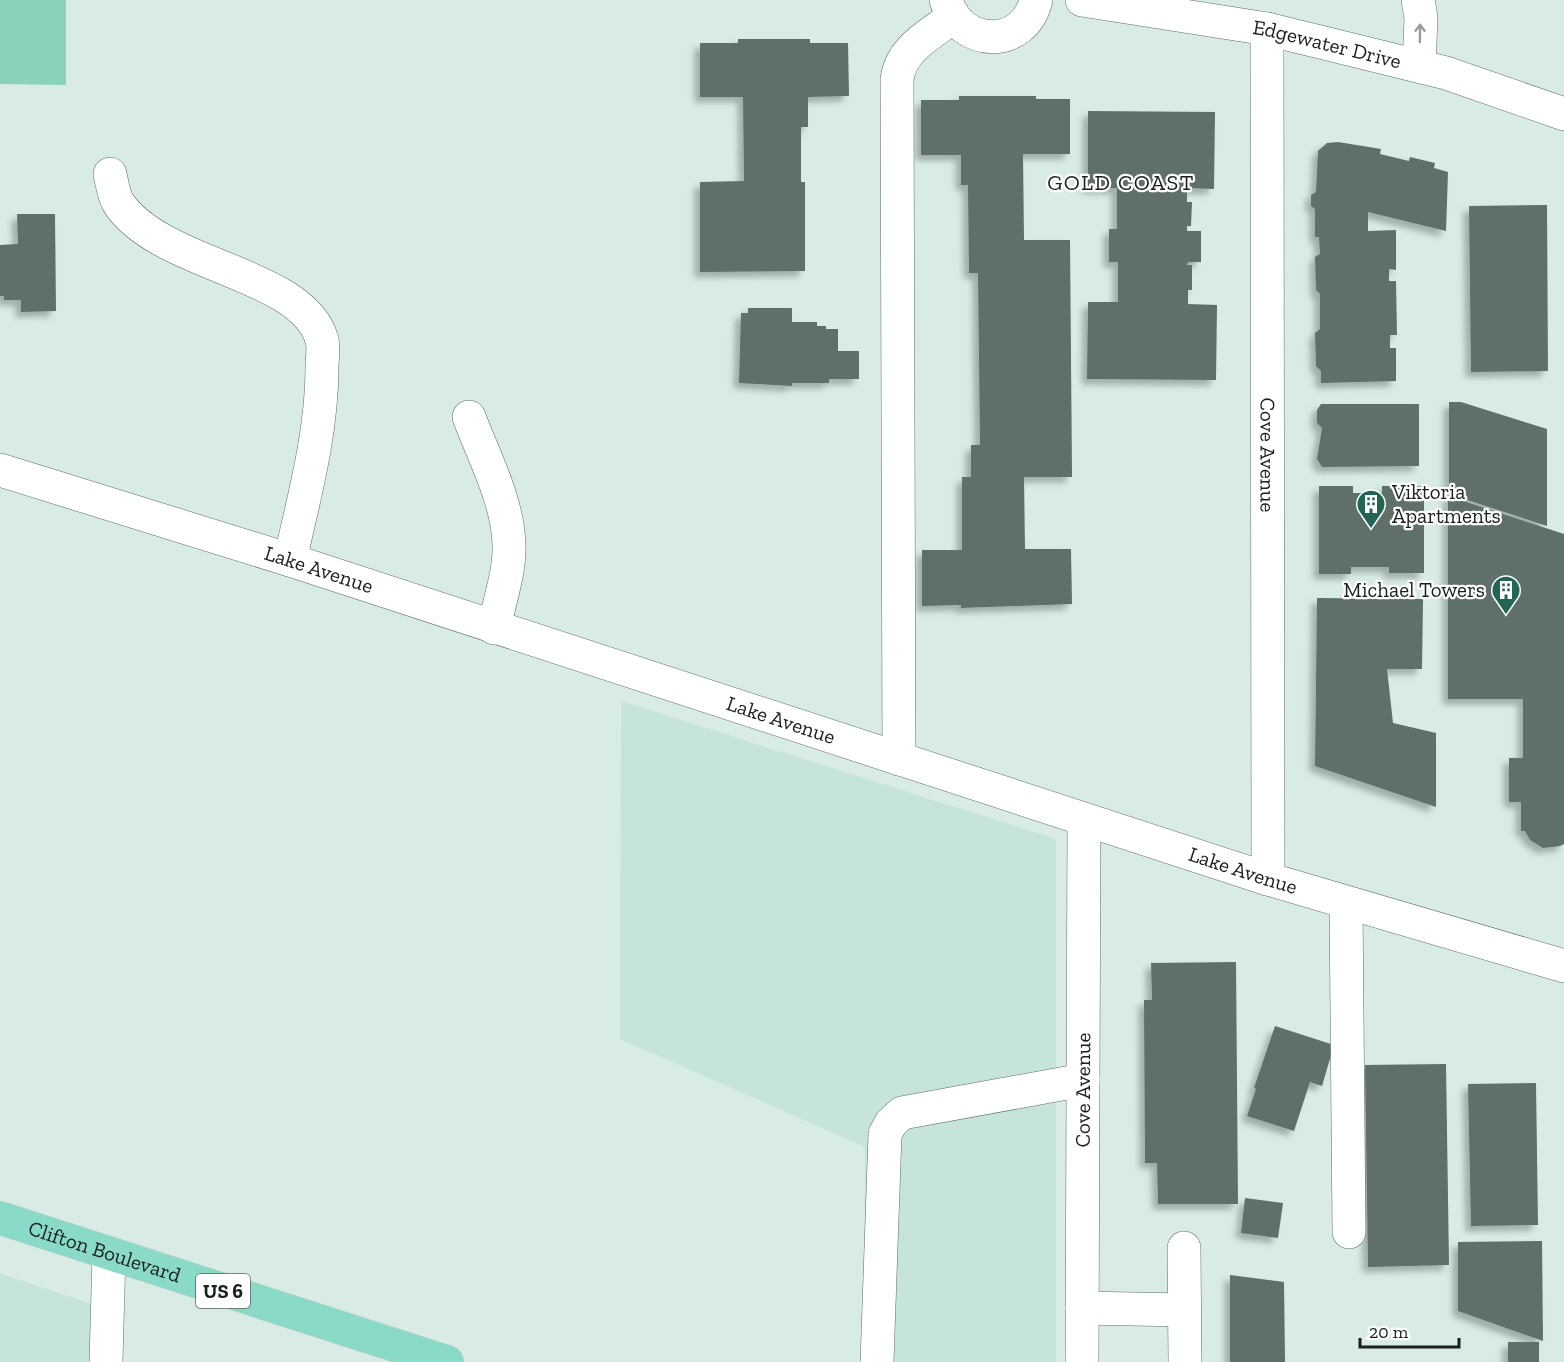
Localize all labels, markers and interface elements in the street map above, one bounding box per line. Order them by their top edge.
street label: Edgewater Drive [1251,14,1404,74]
one-way arrow [1415,24,1426,44]
district label: GOLD COAST [1047,169,1195,196]
street label: Cove Avenue [1255,398,1281,513]
place label: Viktoria Apartments [1391,479,1501,528]
building icon: Viktoria Apartments [1355,488,1387,530]
street label: Lake Avenue [262,540,377,598]
building icon: Michael Towers [1490,574,1522,616]
place label: Michael Towers [1343,577,1485,602]
street label: Lake Avenue [724,690,839,749]
street label: Lake Avenue [1186,841,1301,899]
street label: Cove Avenue [1070,1032,1095,1148]
street label: Clifton Boulevard [25,1215,185,1288]
road number: US 6 [196,1274,250,1308]
scale bar [1360,1311,1459,1349]
text: 20 m [1369,1321,1409,1343]

